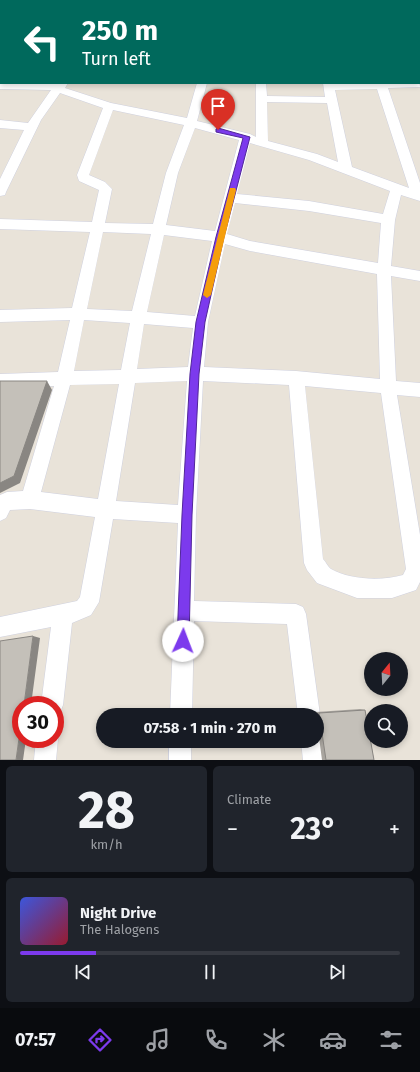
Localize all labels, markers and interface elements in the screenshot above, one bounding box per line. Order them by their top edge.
text: 250 m [82,14,158,47]
icon: left [16,16,68,68]
text: Turn left [82,48,151,70]
pin [201,89,235,130]
icon: arrive [207,95,229,117]
position arrow [162,620,204,662]
north arrow [364,652,408,696]
map controls [364,652,408,748]
speed limit sign: 30 [12,696,64,748]
button: search [364,704,408,748]
text: 07:58 · 1 min · 270 m [144,719,276,737]
text: 28 [78,779,135,842]
text: Climate [227,792,271,807]
text: 23° [290,811,337,847]
text: − [227,816,238,843]
text: + [389,816,400,843]
text: km/h [90,837,123,852]
text: Night Drive [80,904,156,922]
text: The Halogens [80,922,159,937]
icon: previous [72,961,94,983]
icon: pause [199,961,221,983]
icon: next [326,961,348,983]
icon: directions [86,1026,114,1054]
icon: music [144,1026,172,1054]
icon: phone [202,1026,230,1054]
icon: climate [260,1026,288,1054]
icon: car [319,1026,347,1054]
icon: filters [377,1026,405,1054]
text: 07:57 [15,1029,56,1051]

